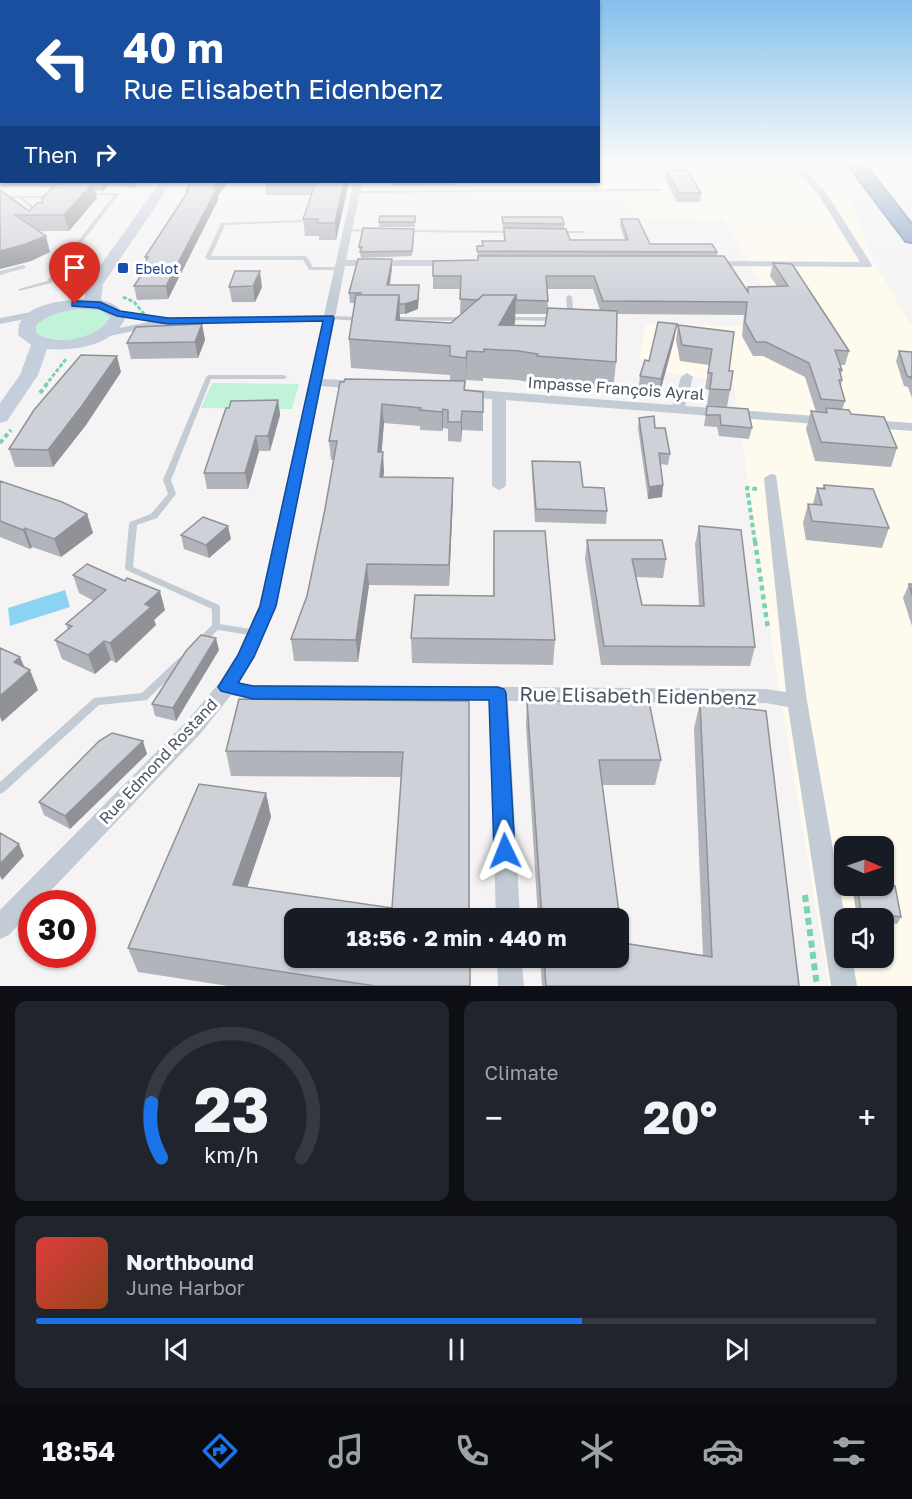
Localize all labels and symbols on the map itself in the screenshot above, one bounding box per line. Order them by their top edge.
pin [49,242,100,304]
place label: Ebelot [135,260,179,277]
marker: Ebelot [116,261,130,275]
street label: Impasse François Ayral [527,372,705,404]
street label: Rue Elisabeth Eidenbenz [519,681,757,709]
street label: Rue Edmond Rostand [95,694,221,828]
position arrow [473,819,537,883]
north arrow [834,836,894,896]
speed limit sign: 30 [18,890,96,968]

